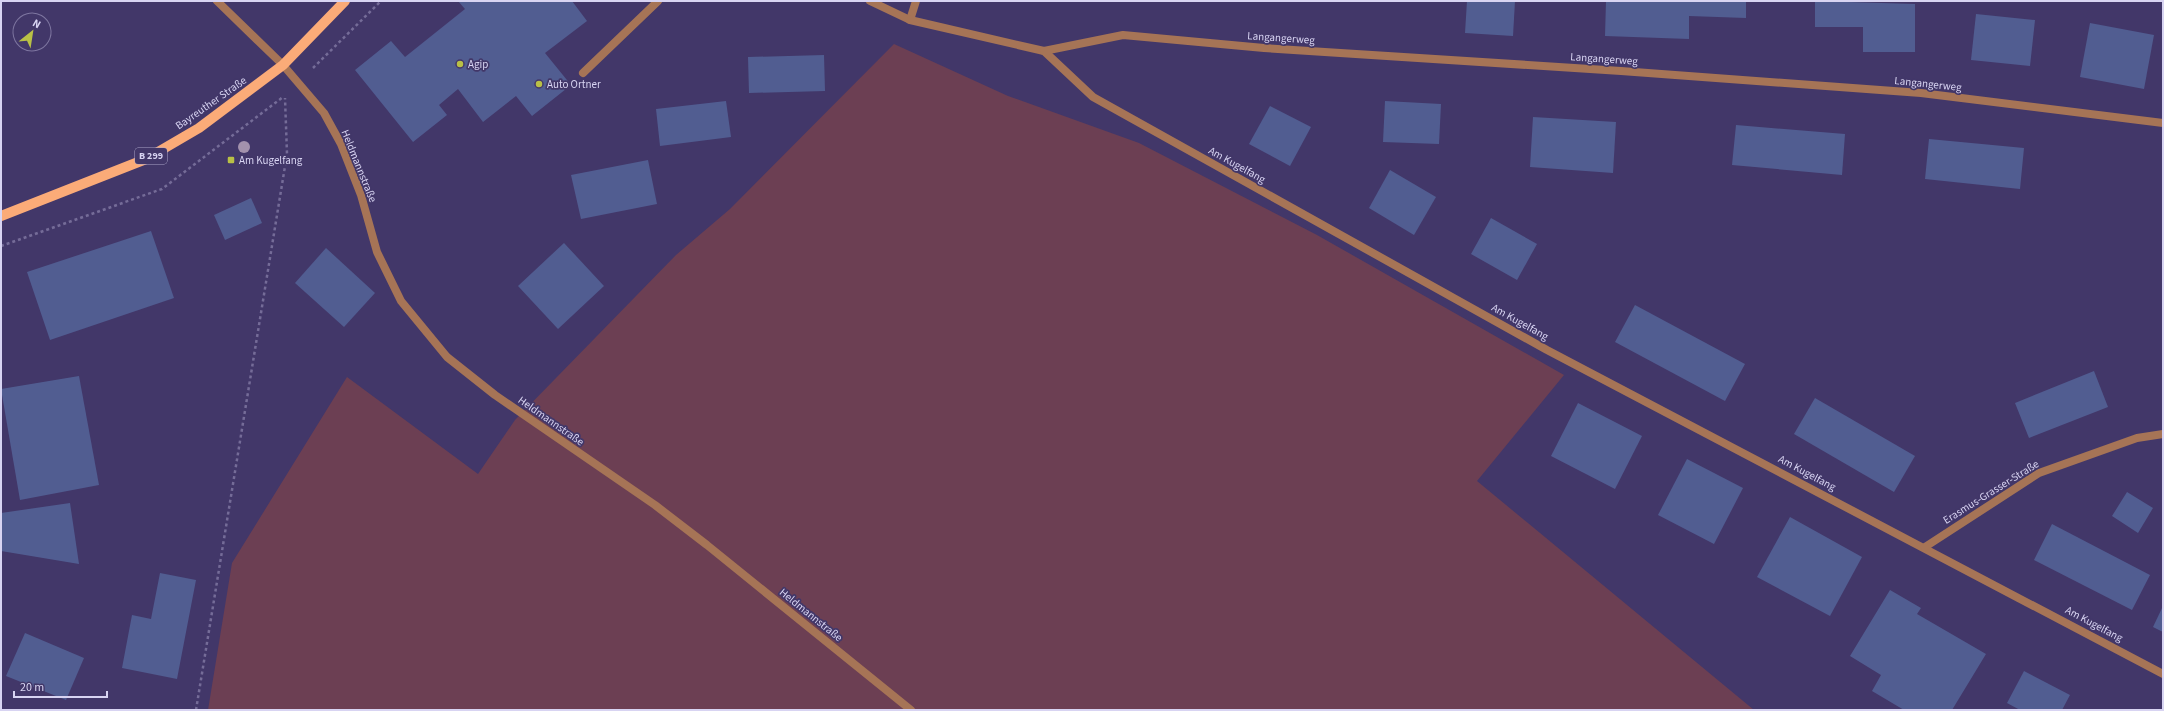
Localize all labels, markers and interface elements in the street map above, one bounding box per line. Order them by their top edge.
north arrow [12,12,52,52]
text: N [30,15,44,32]
street label: Langangerweg [1247,28,1316,48]
street label: Langangerweg [1570,49,1639,69]
place label: Agip [468,57,488,72]
marker: Agip [455,59,465,69]
street label: Bayreuther Straße [172,73,250,133]
street label: Langangerweg [1894,73,1963,95]
place label: Auto Ortner [547,77,601,92]
marker: Auto Ortner [534,79,544,89]
street label: Heldmannstraße [338,127,381,205]
street label: Am Kugelfang [1206,143,1269,187]
road number: B 299 [135,148,167,164]
place label: Am Kugelfang [239,153,303,168]
marker: Am Kugelfang [226,155,236,165]
street label: Am Kugelfang [1489,300,1552,344]
street label: Heldmannstraße [515,393,587,450]
street label: Am Kugelfang [1776,452,1839,495]
street label: Erasmus-Grasser-Straße [1940,456,2042,528]
street label: Heldmannstraße [776,585,846,645]
street label: Am Kugelfang [2063,603,2126,646]
scale bar [14,673,107,699]
text: 20 m [20,679,44,696]

